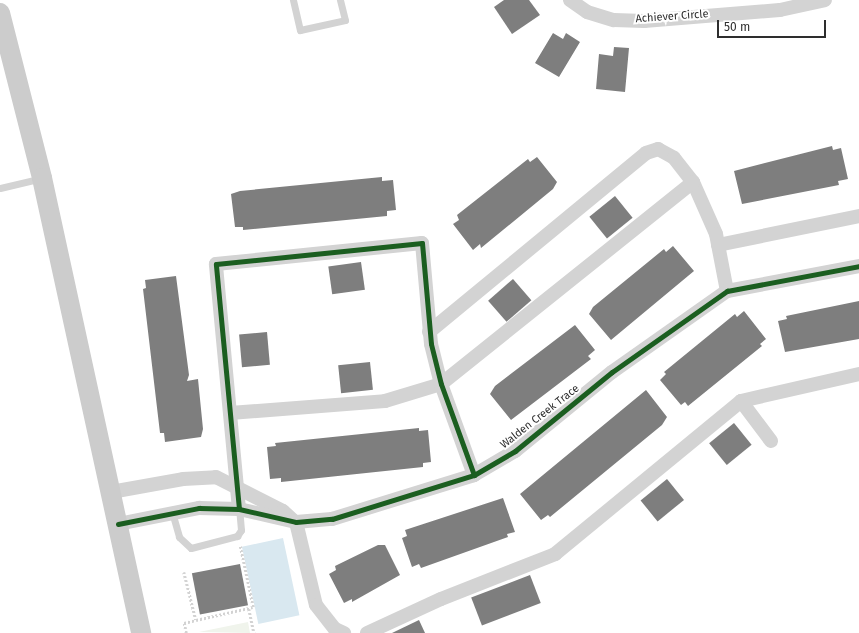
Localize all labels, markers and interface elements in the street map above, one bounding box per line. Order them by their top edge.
street label: Achiever Circle [635,8,709,26]
scale bar [719,12,828,38]
text: 50 m [724,20,750,34]
street label: Walden Creek Trace [498,382,582,452]

